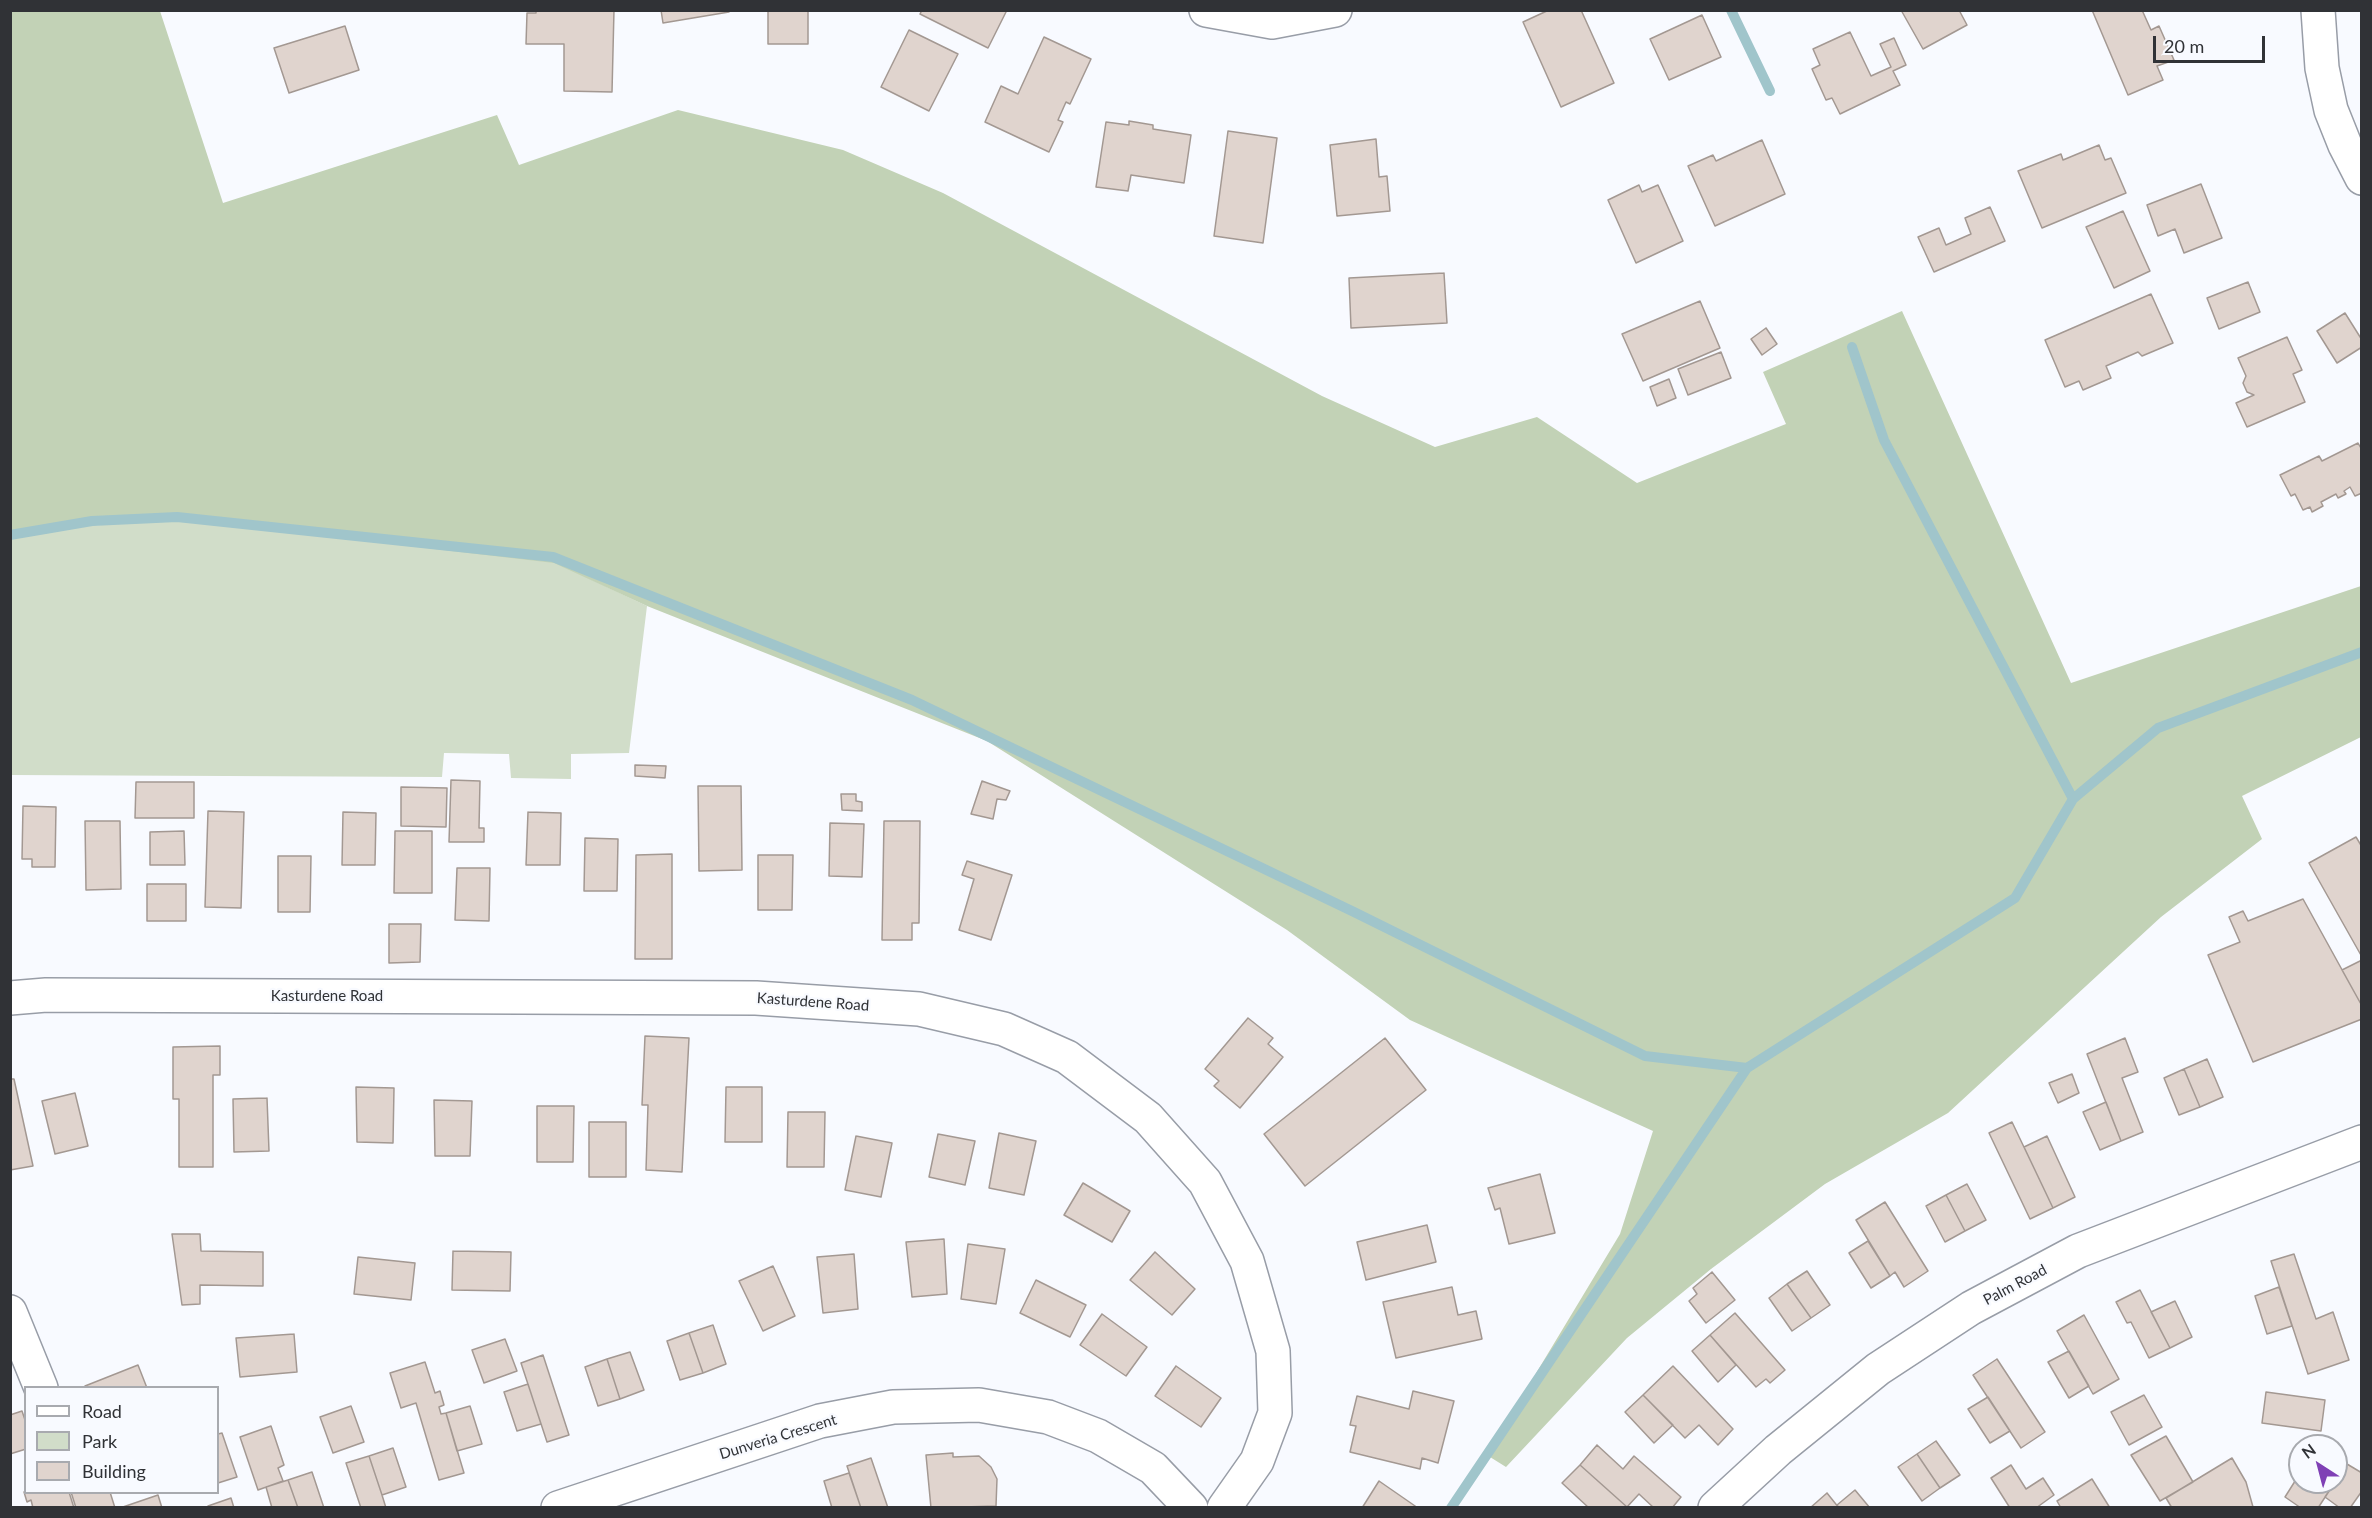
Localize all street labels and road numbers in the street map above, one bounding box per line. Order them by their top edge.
street label: Kasturdene Road [271,987,383,1005]
street label: Kasturdene Road [756,989,870,1015]
street label: Palm Road [1980,1261,2050,1309]
street label: Dunveria Crescent [717,1411,839,1463]

